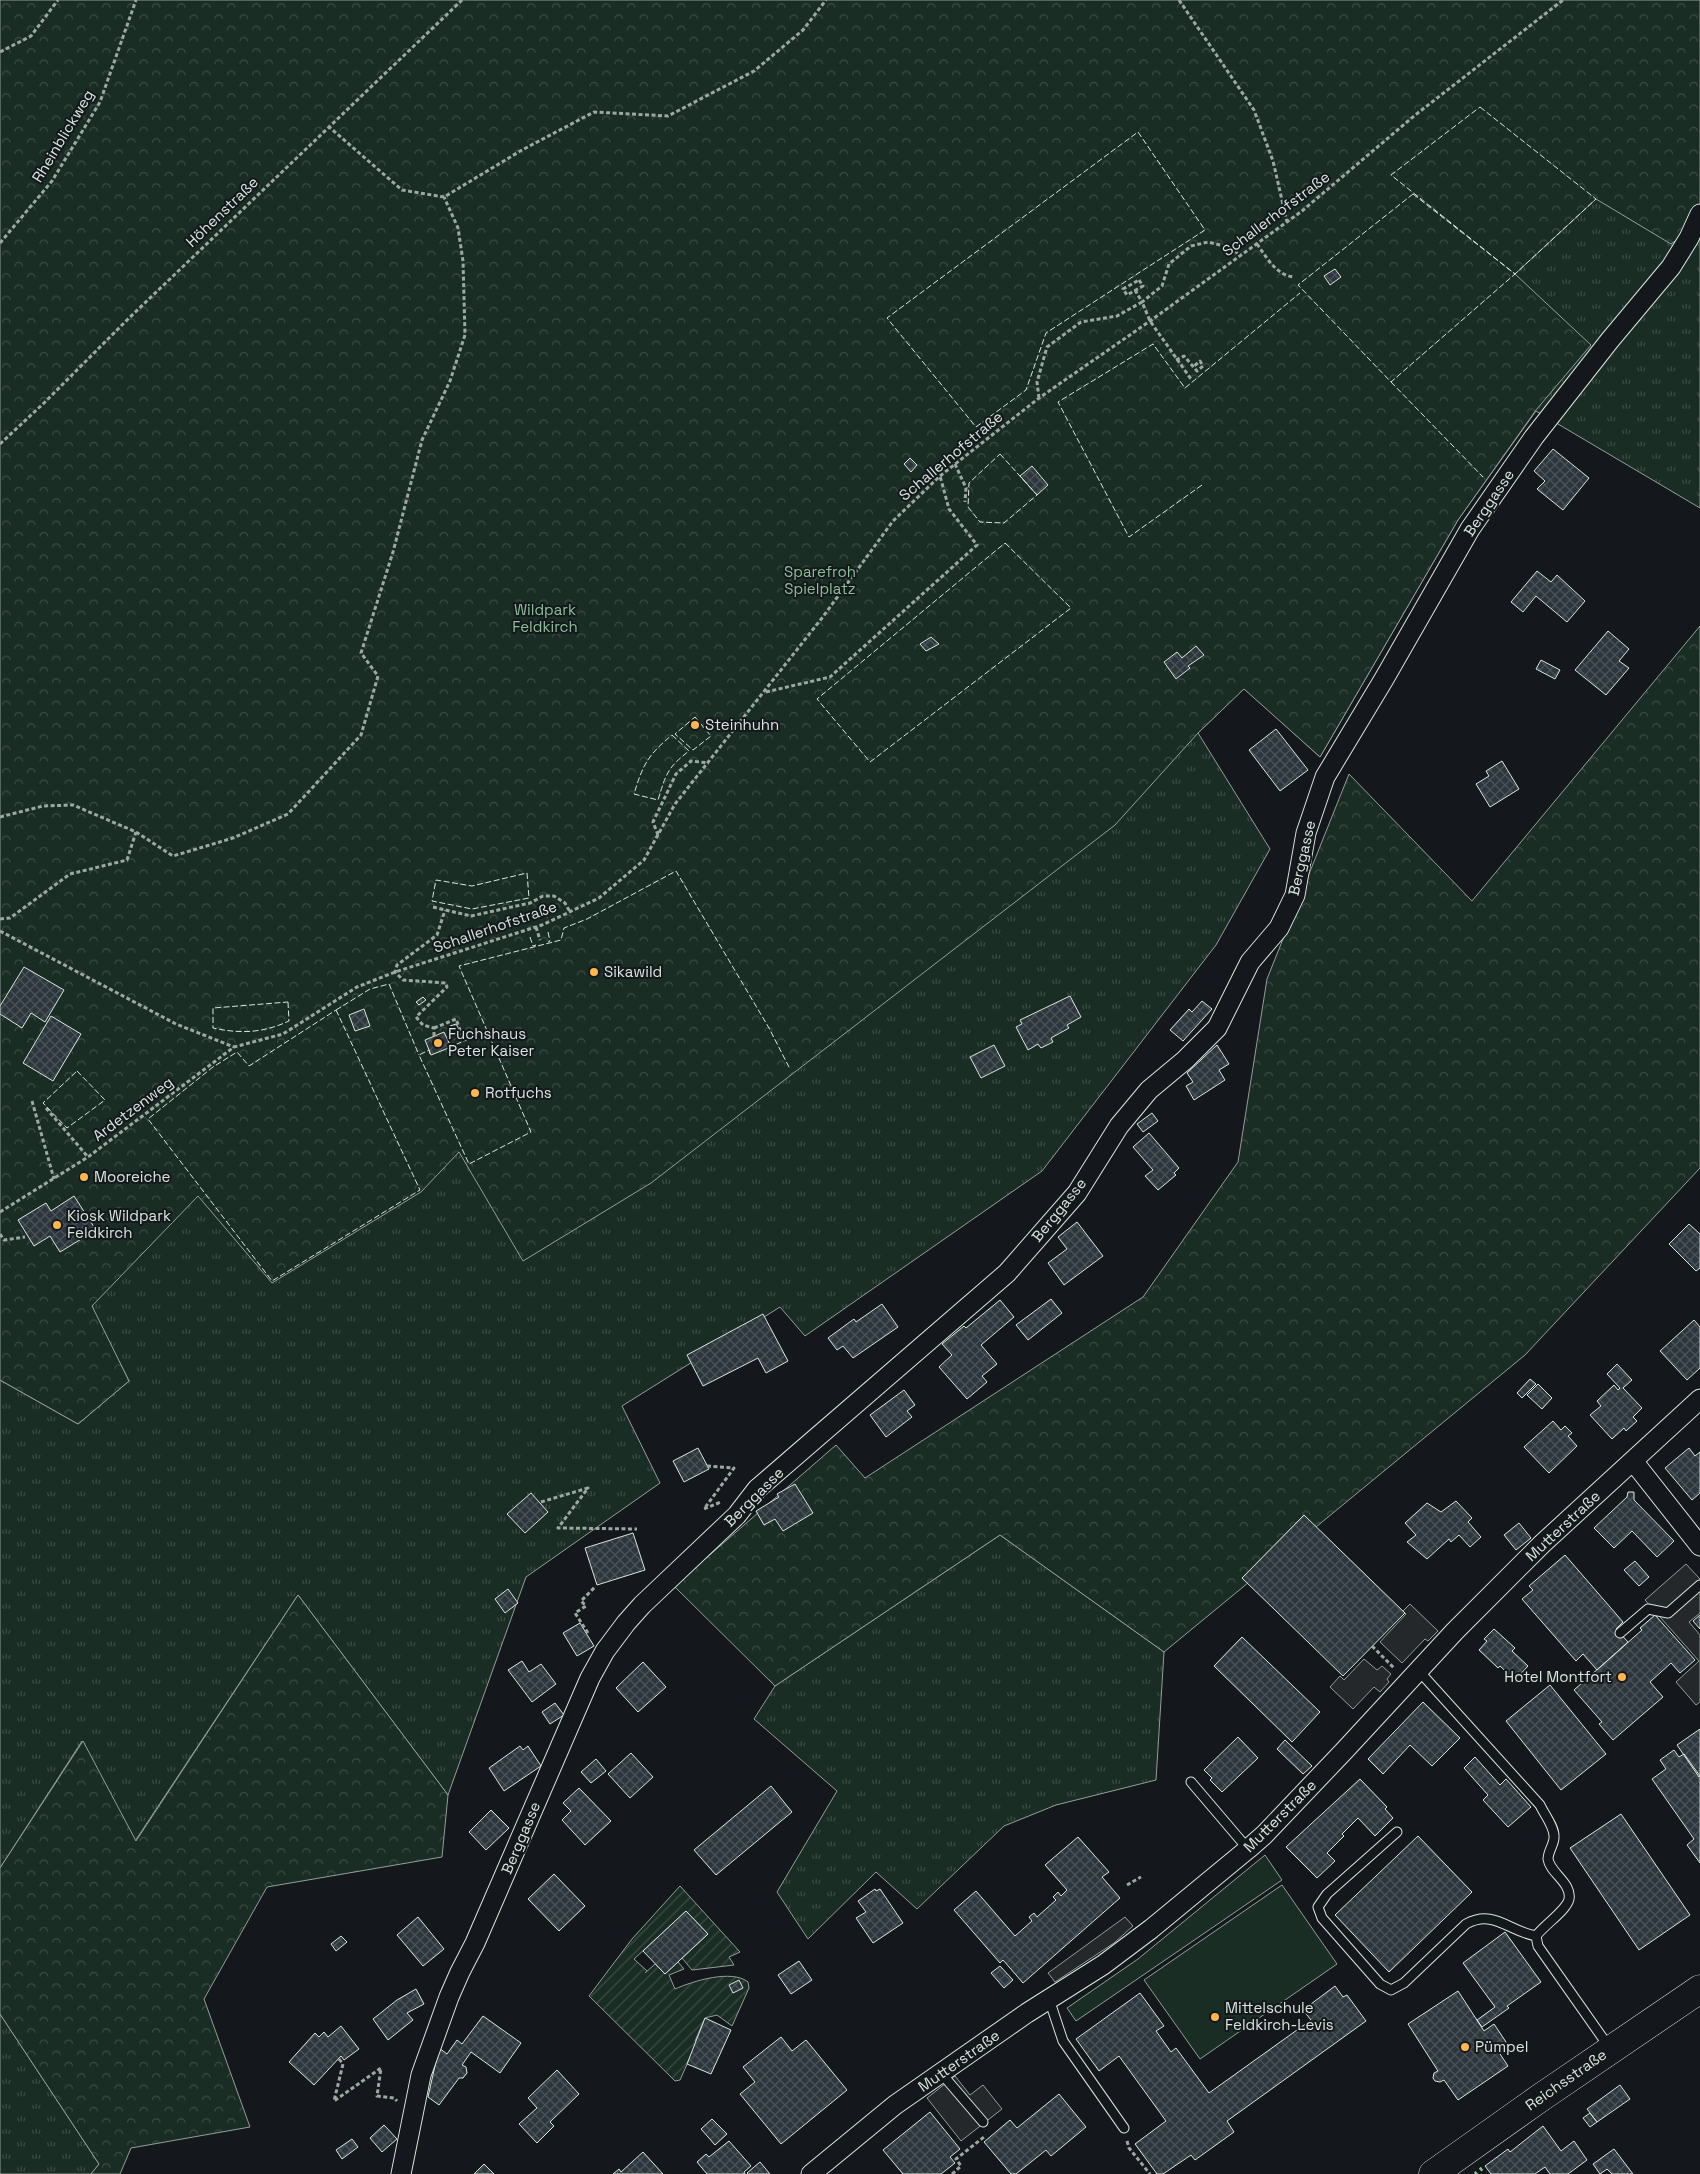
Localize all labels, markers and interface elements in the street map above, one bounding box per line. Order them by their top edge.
street label: Rheinblickweg [27,86,98,186]
street label: Schallerhofstraße [1218,167,1333,260]
street label: Höhenstraße [181,172,262,251]
street label: Schallerhofstraße [895,407,1006,505]
street label: Berggasse [1459,466,1518,540]
park label: Sparefroh Spielplatz [784,562,856,598]
park label: Wildpark Feldkirch [512,600,578,636]
place label: Steinhuhn [705,715,779,734]
marker: Steinhuhn [689,719,701,731]
street label: Berggasse [1284,818,1319,897]
street label: Schallerhofstraße [431,896,559,957]
place label: Sikawild [604,962,662,981]
marker: Sikawild [588,966,600,978]
place label: Fuchshaus Peter Kaiser [448,1024,535,1060]
marker: Fuchshaus Peter Kaiser [432,1037,444,1049]
street label: Ardetzenweg [89,1072,177,1145]
place label: Rotfuchs [485,1083,552,1102]
marker: Rotfuchs [469,1087,481,1099]
place label: Mooreiche [94,1167,171,1186]
marker: Mooreiche [78,1171,90,1183]
street label: Berggasse [1027,1174,1090,1245]
place label: Kiosk Wildpark Feldkirch [67,1206,171,1242]
marker: Kiosk Wildpark Feldkirch [51,1219,63,1231]
street label: Berggasse [720,1463,788,1530]
street label: Mutterstraße [1521,1486,1604,1565]
place label: Hotel Montfort [1504,1667,1612,1686]
marker: Hotel Montfort [1616,1671,1628,1683]
street label: Mutterstraße [1239,1775,1320,1856]
street label: Berggasse [497,1799,544,1877]
place label: Mittelschule Feldkirch-Levis [1225,1998,1334,2034]
marker: Mittelschule Feldkirch-Levis [1209,2011,1221,2023]
street label: Mutterstraße [914,2025,1003,2096]
place label: Pümpel [1475,2037,1528,2056]
marker: Pümpel [1459,2041,1471,2053]
street label: Reichsstraße [1521,2044,1610,2115]

